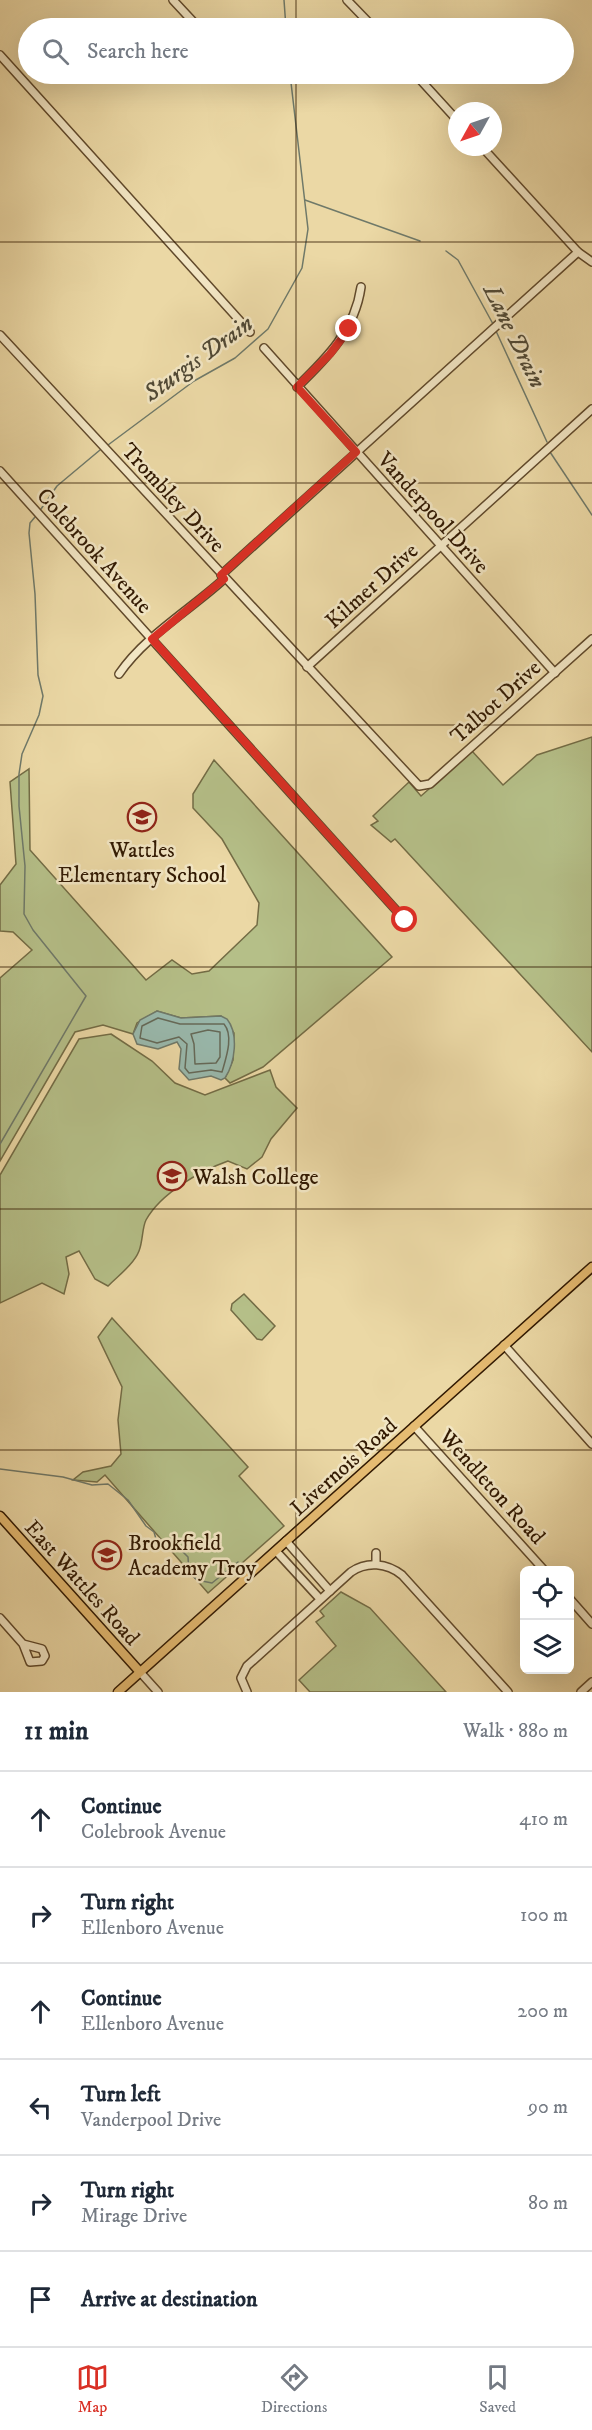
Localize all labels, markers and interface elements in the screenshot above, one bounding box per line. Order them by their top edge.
search box [18,18,574,84]
icon: search [39,35,72,68]
text: Search here [87,38,189,65]
north arrow [448,102,502,156]
water label: Lane Drain [475,278,552,393]
water label: Sturgis Drain [137,309,259,409]
route end [335,315,361,341]
street label: Trombley Drive [115,438,230,558]
street label: Vanderpool Drive [371,446,495,579]
street label: Colebrook Avenue [30,483,157,619]
street label: Kilmer Drive [320,538,424,635]
street label: Talbot Drive [445,654,547,750]
school or university icon: Wattles Elementary School [126,801,158,833]
place label: Wattles Elementary School [58,837,227,889]
route start [391,906,417,932]
school or university icon: Walsh College [156,1160,188,1192]
place label: Walsh College [192,1164,319,1191]
street label: Livernois Road [285,1412,403,1522]
street label: Wendleton Road [432,1423,551,1550]
street label: East Wattles Road [18,1515,145,1651]
place label: Brookfield Academy Troy [128,1530,257,1582]
school or university icon: Brookfield Academy Troy [91,1539,123,1571]
map controls [520,1566,574,1674]
button: locate [520,1566,574,1620]
button: layers [520,1620,574,1674]
text: 11 min [24,1715,89,1748]
text: Walk · 880 m [463,1719,568,1744]
text: Continue [81,1793,162,1820]
icon: ahead [24,1803,57,1836]
text: 410 m [519,1807,568,1832]
text: Colebrook Avenue [81,1820,226,1845]
text: Turn right [81,1889,174,1916]
icon: right [24,1899,57,1932]
text: 100 m [520,1903,568,1928]
text: Ellenboro Avenue [81,1916,224,1941]
text: Continue [81,1985,162,2012]
icon: ahead [24,1995,57,2028]
text: 200 m [517,1999,568,2024]
text: Ellenboro Avenue [81,2012,224,2037]
text: Turn left [81,2081,161,2108]
icon: left [24,2091,57,2124]
text: 90 m [528,2095,568,2120]
text: Vanderpool Drive [81,2108,221,2133]
text: Turn right [81,2177,174,2204]
icon: right [24,2187,57,2220]
text: 80 m [528,2191,568,2216]
text: Mirage Drive [81,2204,187,2229]
icon: arrive [24,2283,57,2316]
text: Arrive at destination [81,2286,258,2313]
tab: Map [76,2361,109,2417]
tab: Directions [261,2361,327,2417]
tab: Saved [479,2361,516,2417]

